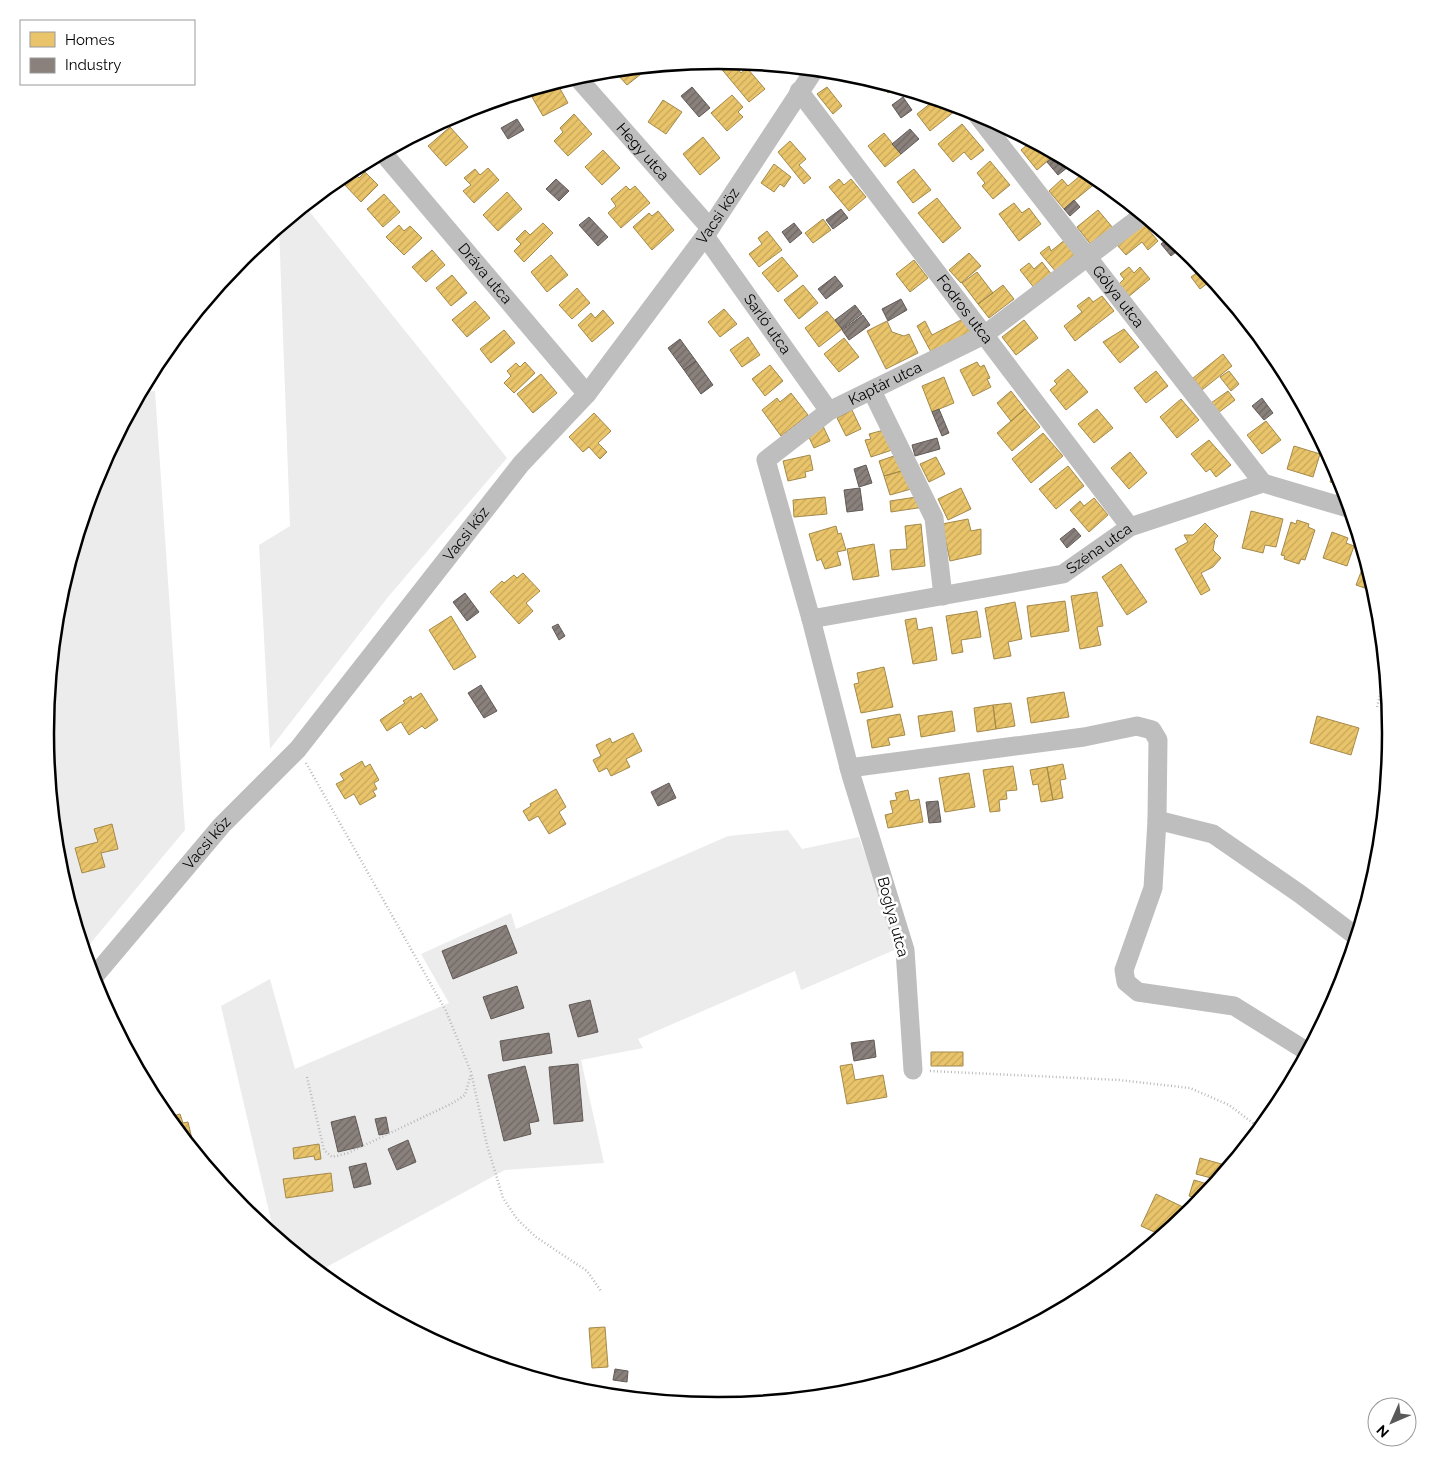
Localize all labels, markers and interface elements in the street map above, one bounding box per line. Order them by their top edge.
legend [20,20,195,85]
text: Homes [65,31,115,49]
text: Industry [65,56,121,74]
street label: Hegy utca [613,119,673,184]
street label: Vacsi köz [693,185,743,248]
street label: Dráva utca [454,240,516,308]
street label: Gólya utca [1088,262,1148,331]
street label: Fodros utca [933,271,997,347]
street label: Sarló utca [740,290,795,358]
street label: Kaptár utca [846,358,925,409]
street label: Vacsi köz [439,503,493,565]
street label: Széna utca [1063,519,1135,578]
street label: Vacsi köz [179,813,234,873]
street label: Boglya utca [874,875,912,959]
north arrow [1367,1397,1417,1447]
text: N [1373,1422,1392,1441]

